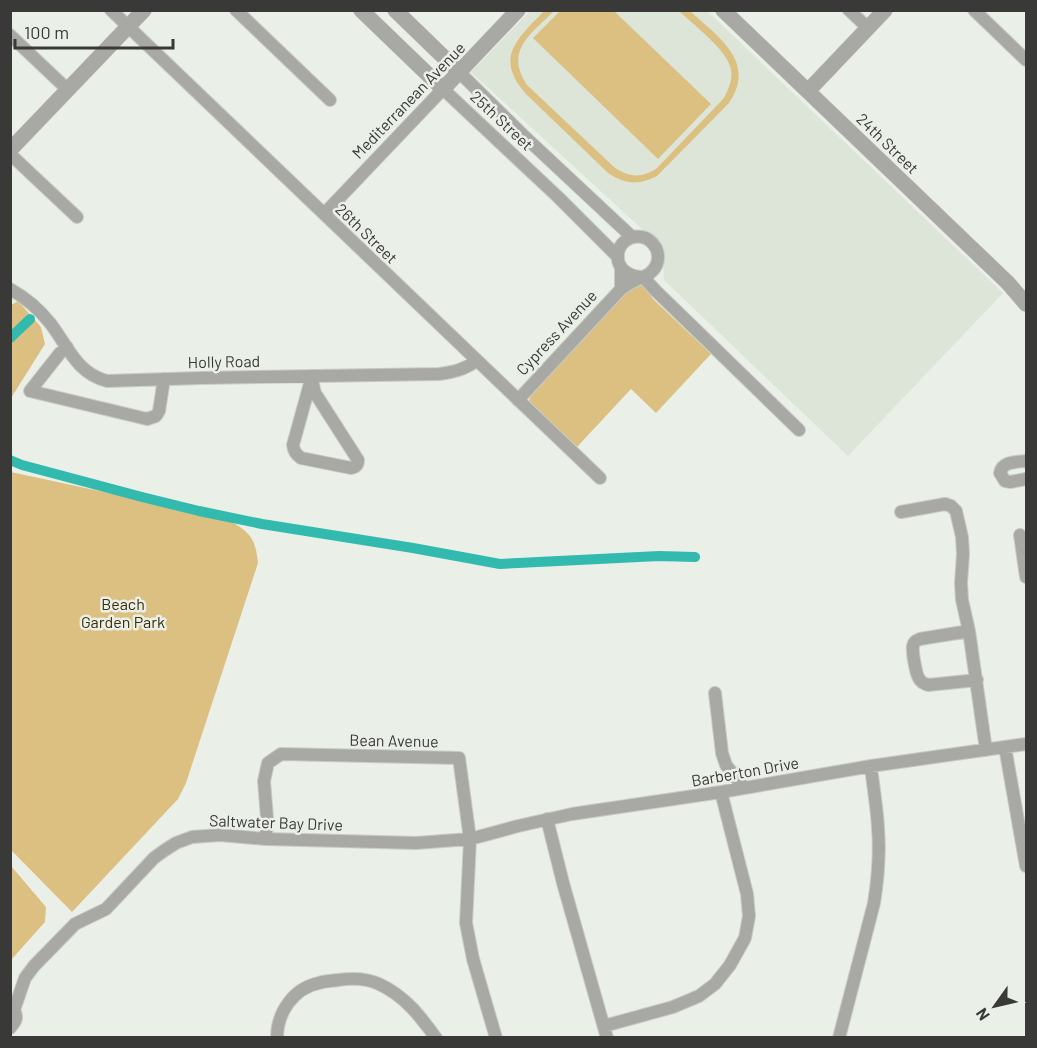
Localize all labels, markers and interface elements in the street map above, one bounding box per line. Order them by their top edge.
scale bar [15,12,172,50]
text: 100 m [24,21,69,43]
street label: Mediterranean Avenue [348,38,468,162]
street label: 25th Street [467,86,537,154]
street label: 24th Street [853,109,923,177]
street label: 26th Street [332,199,402,267]
street label: Cypress Avenue [512,286,600,378]
street label: Holly Road [188,351,260,371]
park label: Beach Garden Park [81,594,165,631]
street label: Bean Avenue [349,730,439,750]
street label: Barberton Drive [690,752,800,790]
street label: Saltwater Bay Drive [209,810,343,834]
north arrow [965,976,1025,1036]
text: N [971,1005,993,1024]

